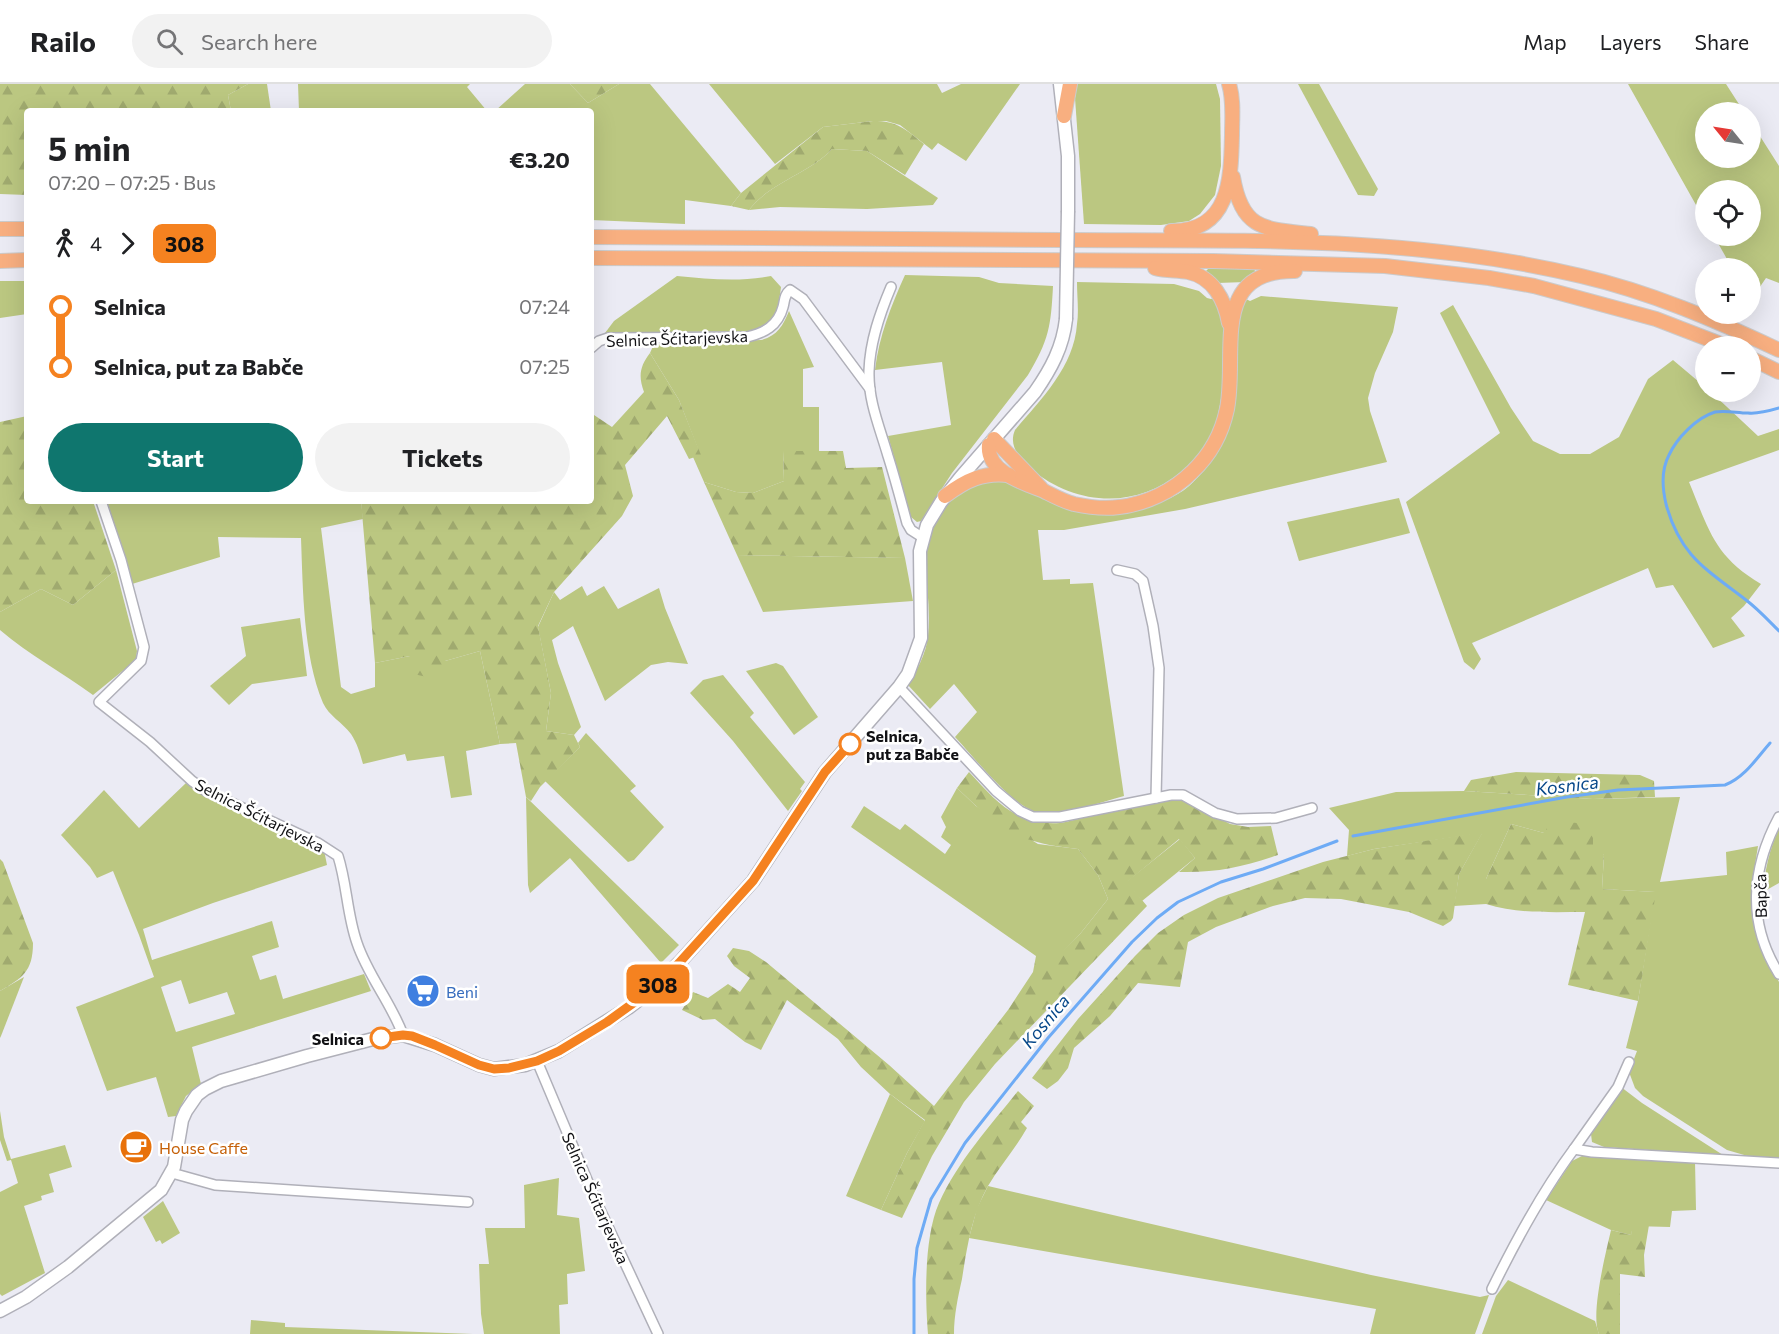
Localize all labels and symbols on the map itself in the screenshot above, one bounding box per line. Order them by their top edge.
north arrow [1695,102,1761,168]
street label: Selnica Šćitarjevska [606,326,748,350]
place label: Selnica, put za Babče [866,726,959,763]
marker: Selnica, put za Babče [839,733,861,755]
water label: Kosnica [1534,770,1600,800]
street label: Selnica Šćitarjevska [192,774,328,856]
street label: Bapča [1750,874,1770,918]
line badge: 308 [624,964,692,1004]
supermarket icon: Beni [405,973,441,1009]
place label: Beni [446,982,478,1001]
water label: Kosnica [1016,990,1074,1052]
marker: Selnica [370,1027,392,1049]
place label: Selnica [312,1029,364,1048]
cafe icon: House Caffe [118,1129,154,1165]
street label: Selnica Šćitarjevska [558,1129,634,1267]
place label: House Caffe [159,1138,248,1157]

